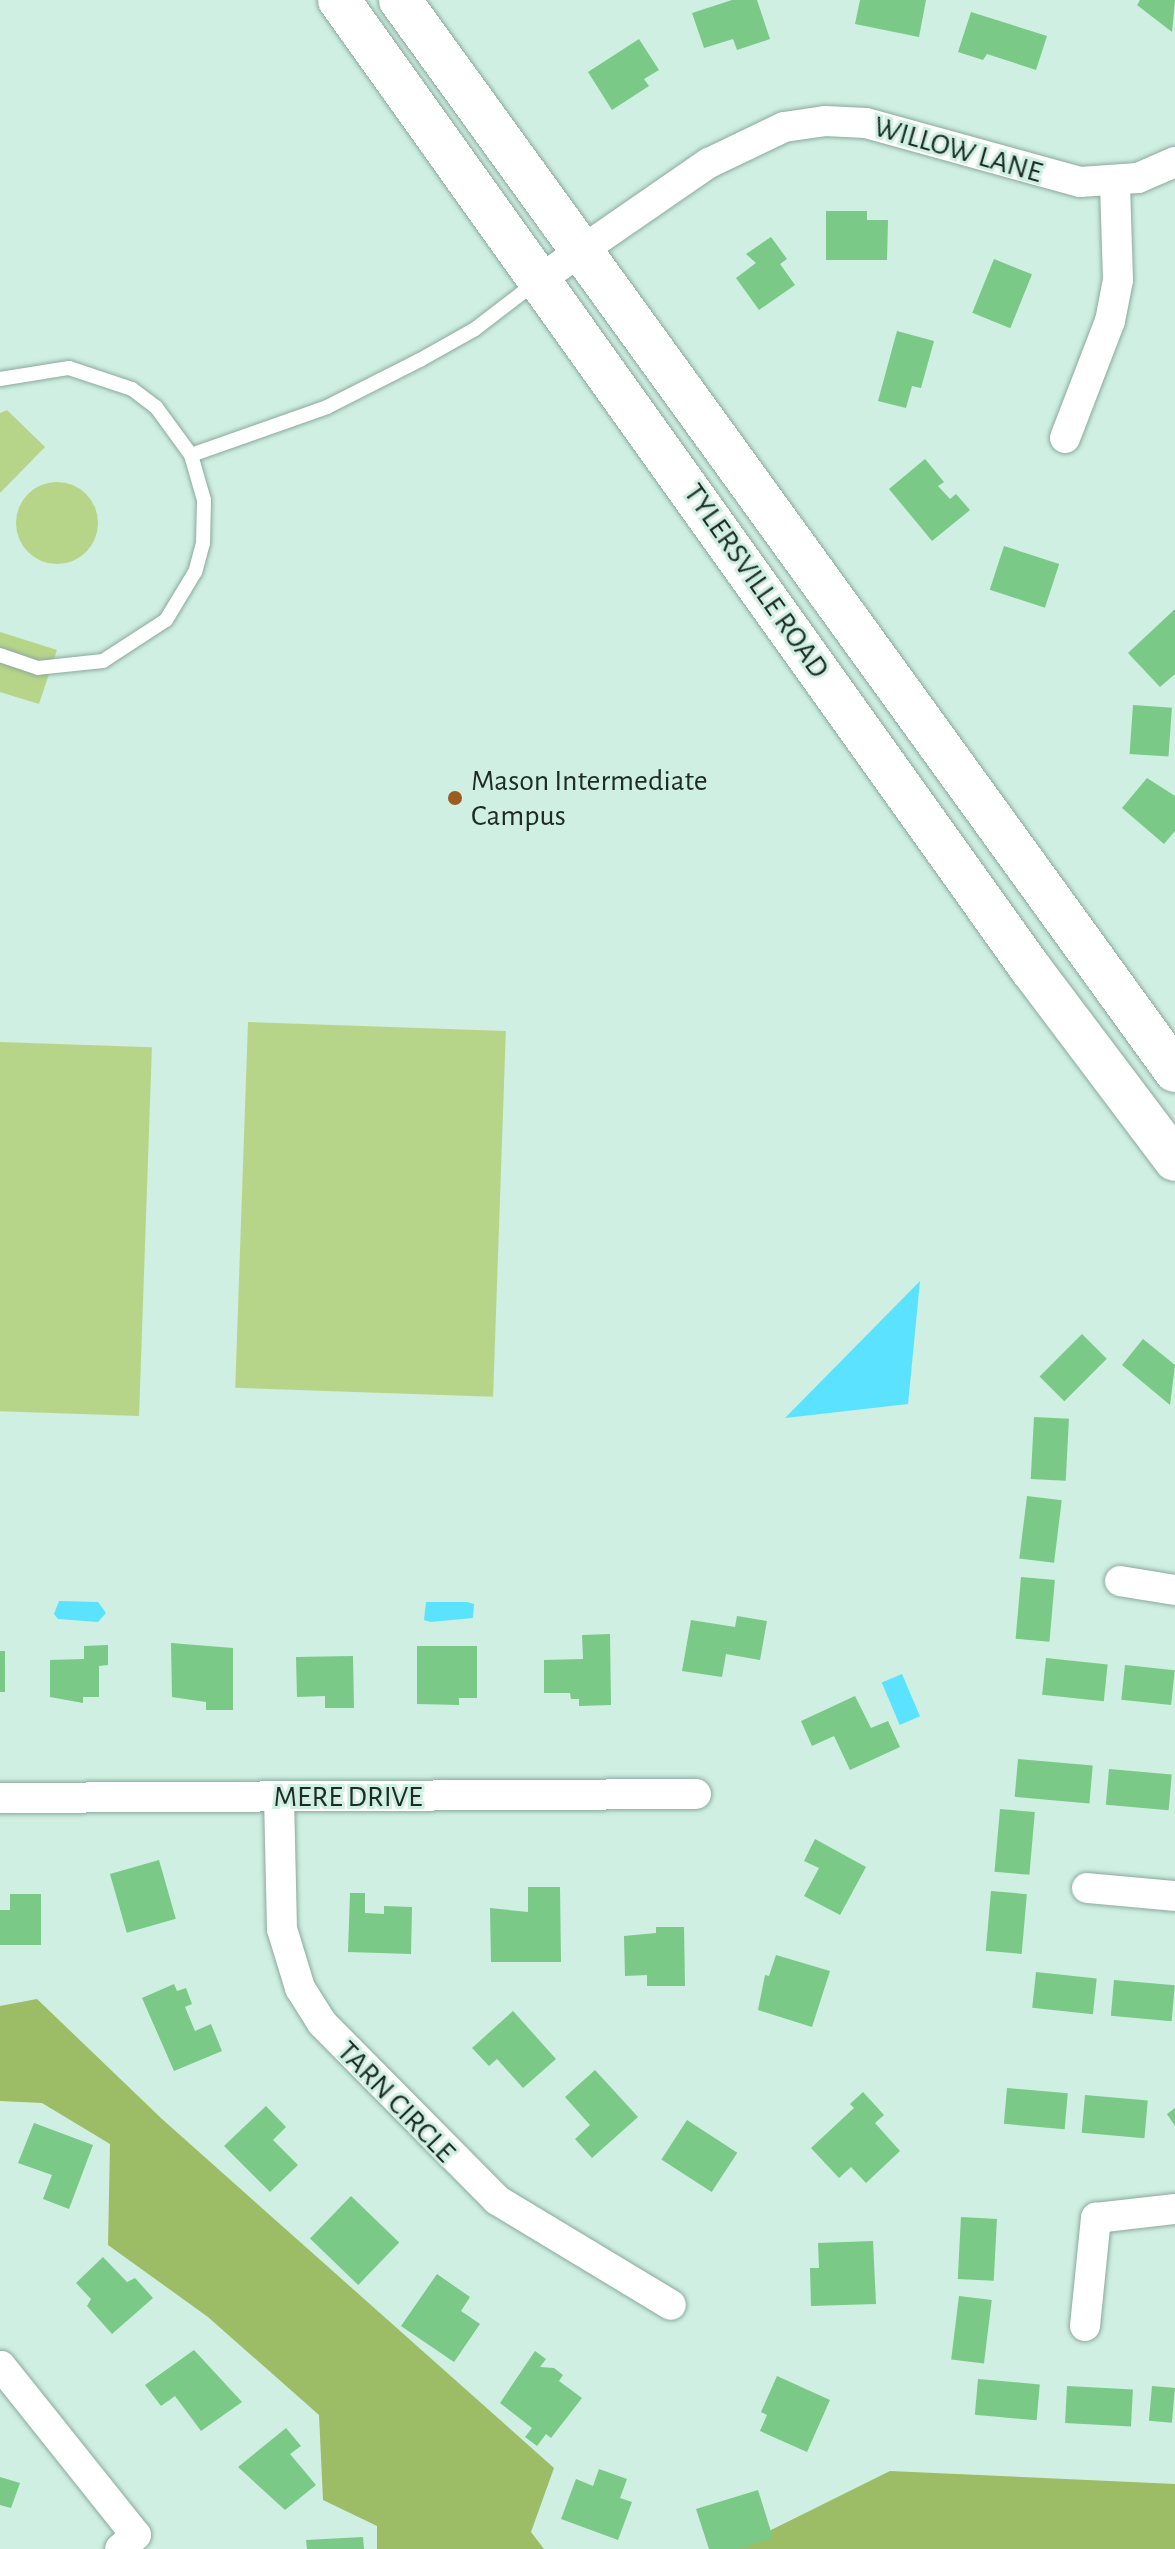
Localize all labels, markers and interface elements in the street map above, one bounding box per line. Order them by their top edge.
street label: WILLOW LANE [869,109,1047,191]
street label: TYLERSVILLE ROAD [675,477,837,685]
place label: Mason Intermediate Campus [471,763,708,834]
marker: Mason Intermediate Campus [446,789,464,807]
street label: MERE DRIVE [273,1779,423,1815]
street label: TARN CIRCLE [329,2034,463,2170]

